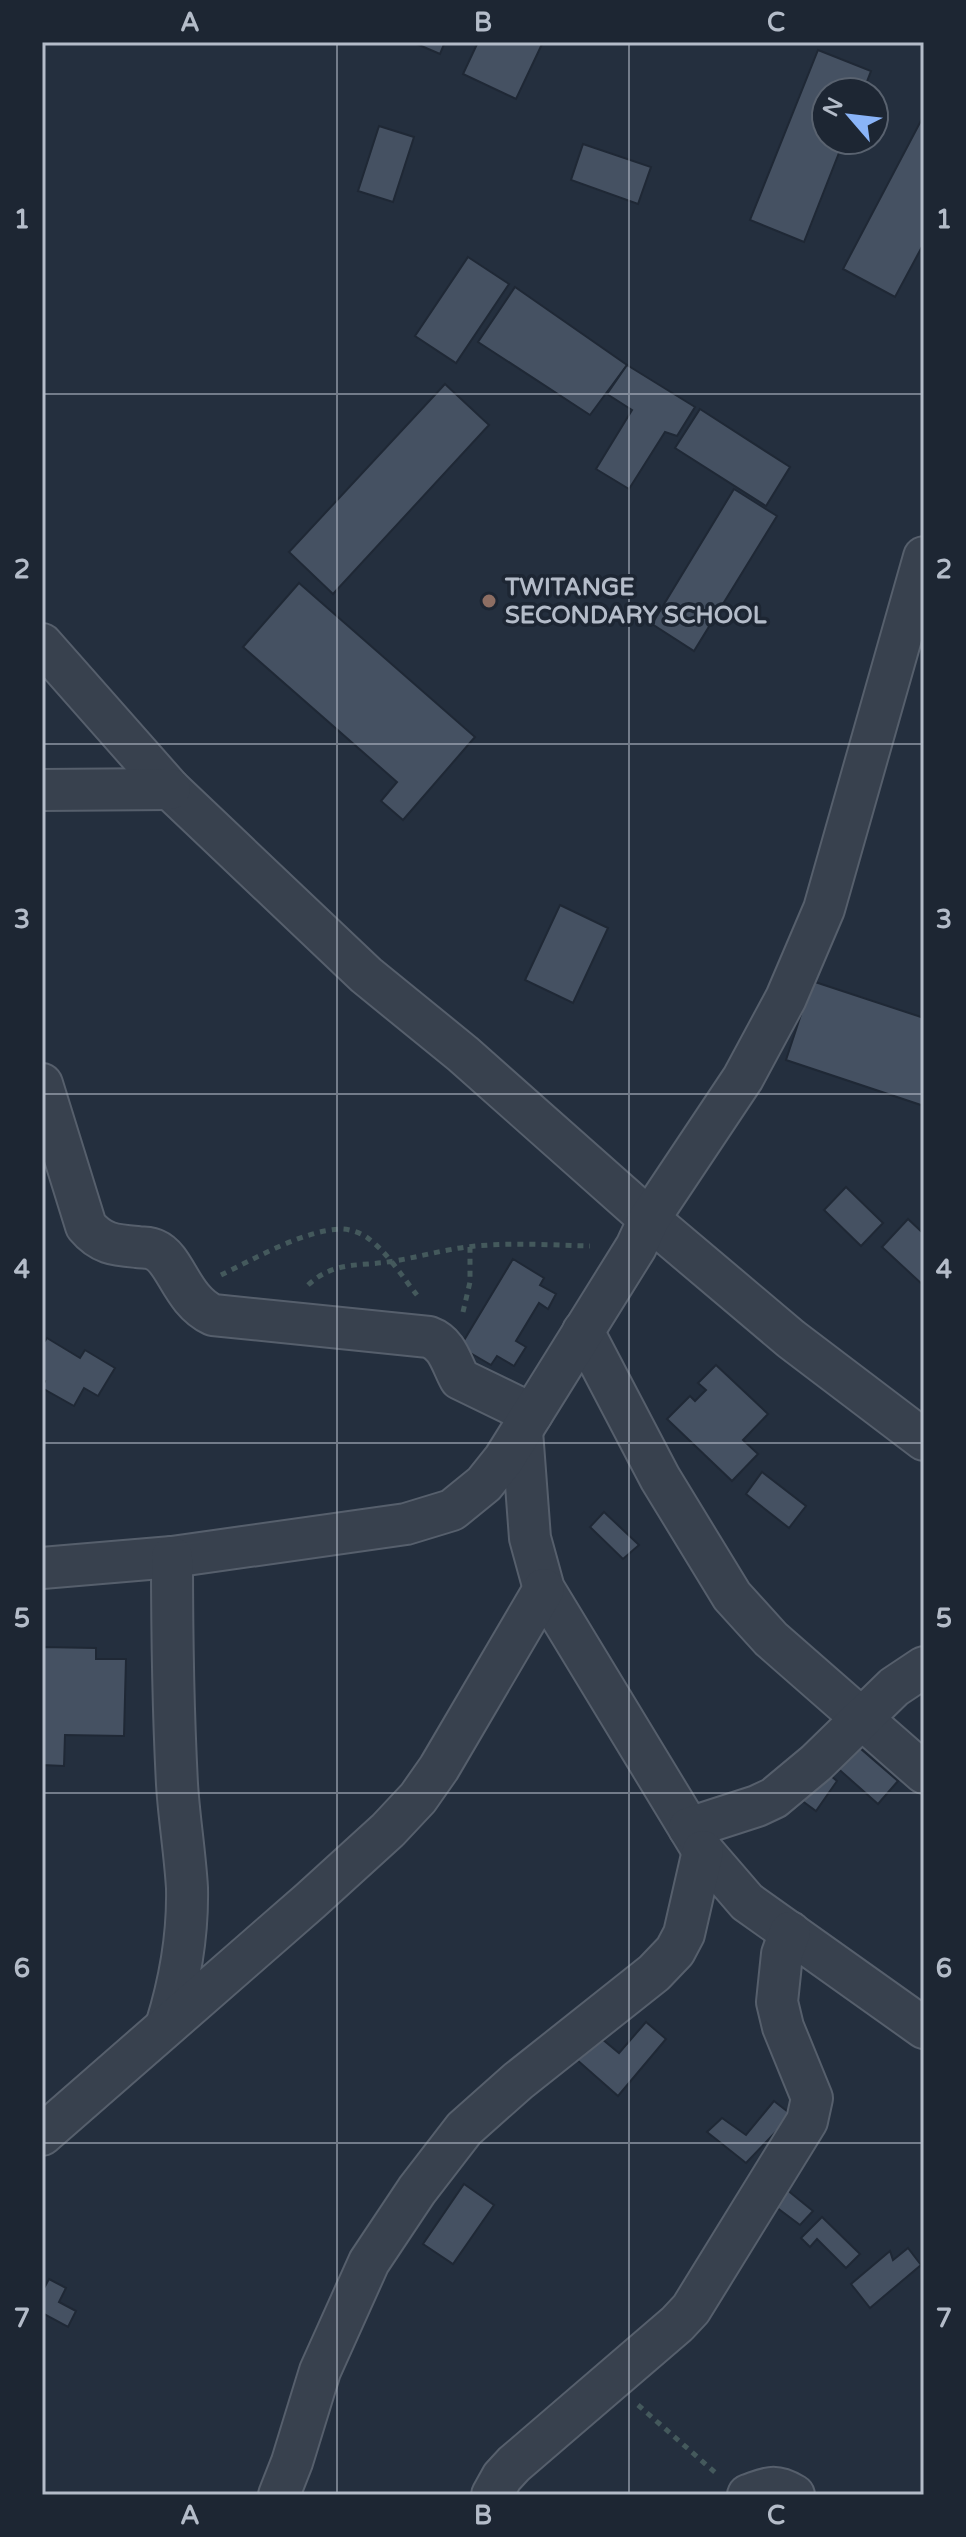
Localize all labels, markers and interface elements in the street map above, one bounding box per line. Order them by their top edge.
text: A [180,7,200,38]
text: B [474,7,492,38]
text: C [767,7,785,38]
north arrow [810,76,890,156]
text: N [818,93,849,121]
text: 1 [14,204,30,235]
text: 1 [936,204,952,235]
text: 2 [14,554,30,585]
text: 2 [936,554,952,585]
place label: TWITANGE SECONDARY SCHOOL [504,573,767,630]
marker: TWITANGE SECONDARY SCHOOL [480,592,498,610]
text: 3 [14,904,30,935]
text: 3 [936,904,952,935]
text: 4 [14,1254,30,1285]
text: 4 [936,1254,952,1285]
text: 5 [14,1603,30,1634]
text: 5 [936,1603,952,1634]
text: 6 [14,1953,30,1984]
text: 6 [936,1953,952,1984]
text: 7 [14,2303,30,2334]
text: 7 [936,2303,952,2334]
text: A [180,2500,200,2531]
text: B [474,2500,492,2531]
text: C [767,2500,785,2531]

